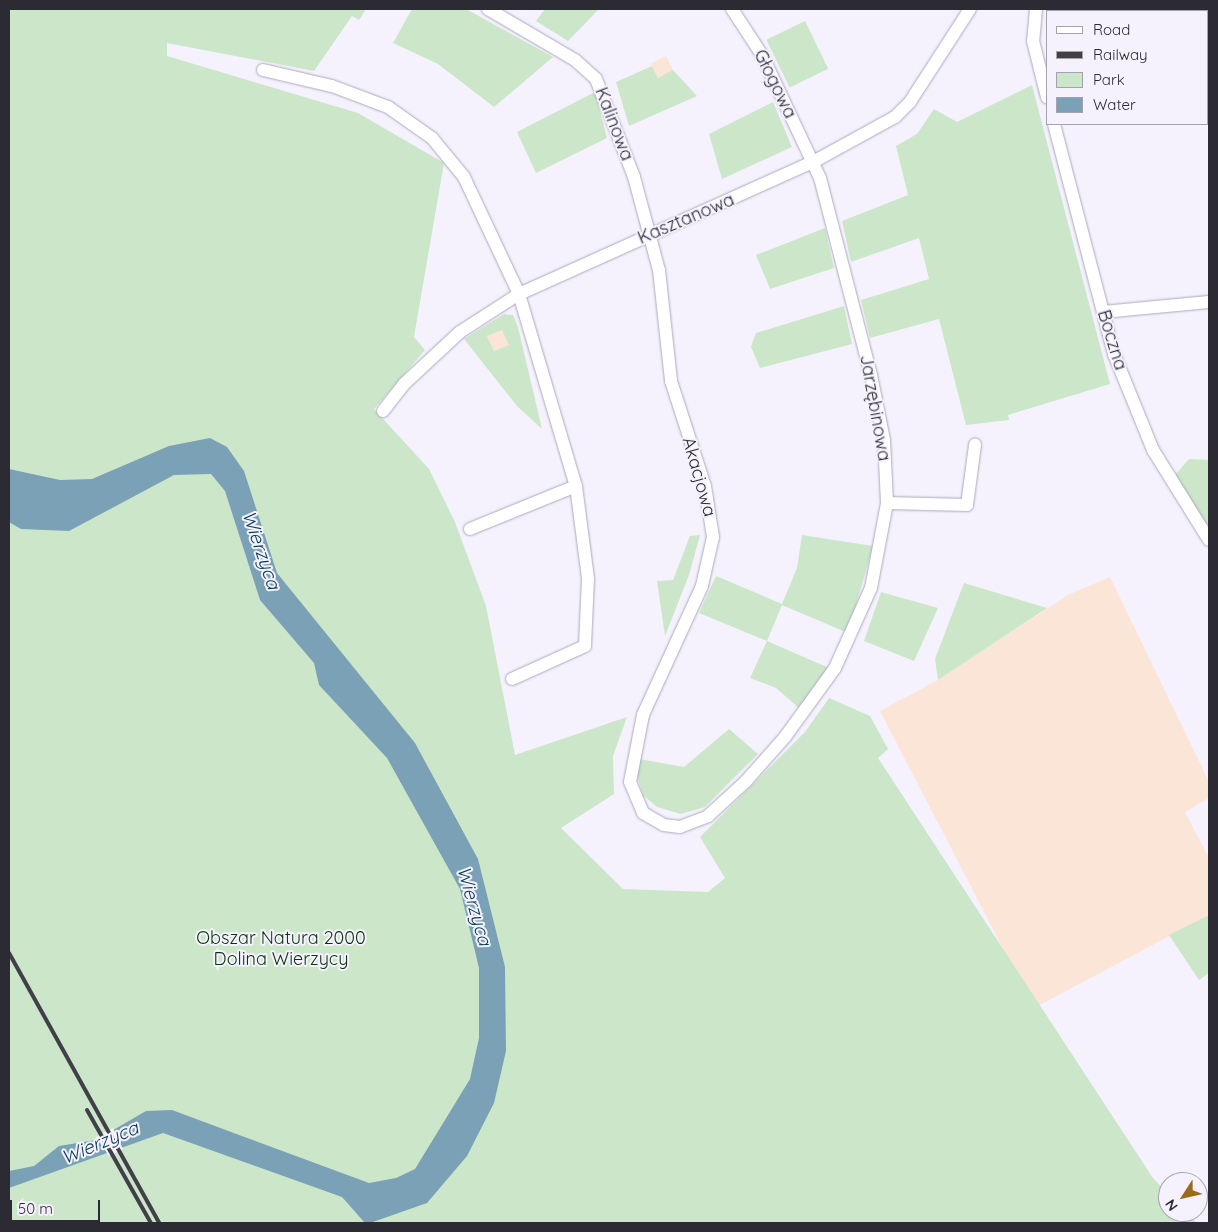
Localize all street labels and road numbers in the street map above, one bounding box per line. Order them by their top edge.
street label: Głogowa [749,46,801,122]
street label: Kalinowa [590,84,638,164]
street label: Kasztanowa [634,189,738,249]
street label: Boczna [1093,307,1131,373]
street label: Jarzębinowa [855,353,895,463]
street label: Akacjowa [677,435,721,519]

